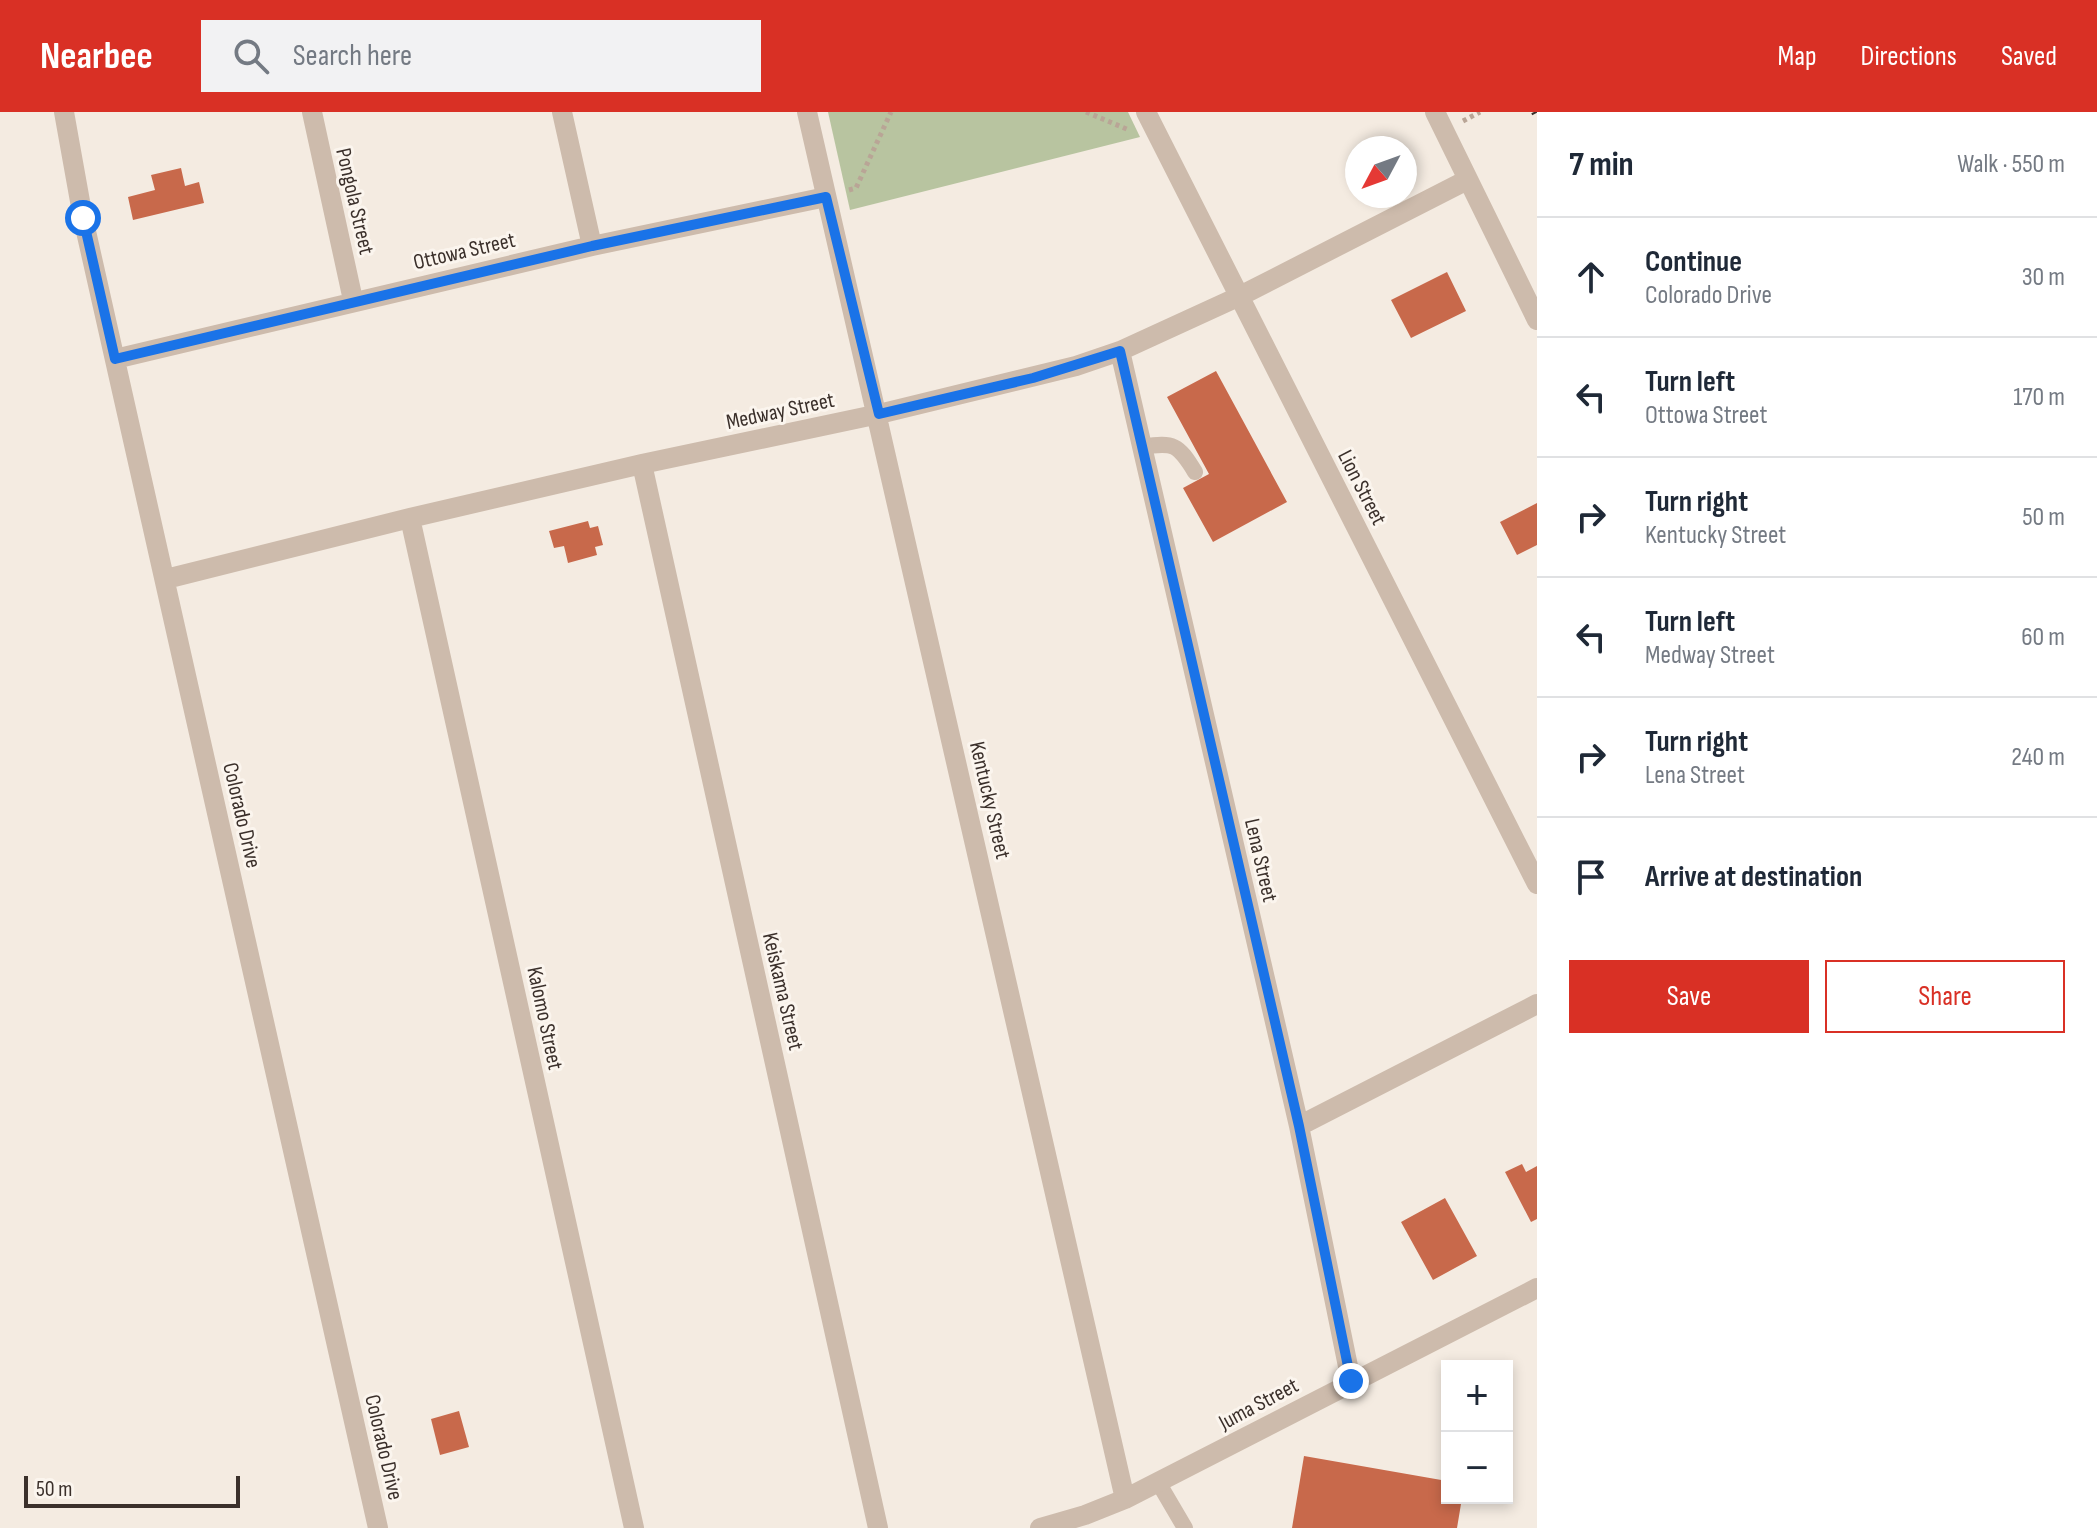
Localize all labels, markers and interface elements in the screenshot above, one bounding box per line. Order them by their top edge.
search box [201,20,761,92]
text: Nearbee [40,34,153,79]
icon: search [229,34,273,78]
text: Search here [293,38,412,74]
text: Map [1778,40,1817,73]
text: Directions [1861,40,1957,73]
text: Saved [2001,40,2057,73]
north arrow [1345,136,1417,208]
text: 7 min [1569,144,1634,185]
street label: Pongola Street [329,146,380,257]
text: Walk · 550 m [1957,149,2065,180]
route start [65,200,101,236]
street label: Ottowa Street [411,227,518,276]
text: Continue [1645,244,1742,280]
icon: ahead [1569,255,1613,299]
text: 30 m [2022,262,2065,293]
text: Colorado Drive [1645,280,1772,311]
text: Turn left [1645,364,1735,400]
icon: left [1569,375,1613,419]
text: 170 m [2013,382,2065,413]
street label: Medway Street [724,387,837,436]
text: Ottowa Street [1645,400,1767,431]
street label: Lion Street [1331,446,1392,530]
text: Turn right [1645,484,1748,520]
icon: right [1569,495,1613,539]
text: 50 m [2022,502,2065,533]
text: Kentucky Street [1645,520,1786,551]
text: Turn left [1645,604,1735,640]
icon: left [1569,615,1613,659]
text: 60 m [2021,622,2065,653]
text: Medway Street [1645,640,1775,671]
text: Turn right [1645,724,1748,760]
icon: right [1569,735,1613,779]
street label: Kentucky Street [963,739,1016,862]
text: 240 m [2011,742,2065,773]
street label: Colorado Drive [216,760,267,871]
text: Lena Street [1645,760,1745,791]
street label: Lena Street [1238,816,1283,905]
icon: arrive [1569,855,1613,899]
text: Arrive at destination [1645,859,1862,895]
street label: Keiskama Street [756,930,809,1053]
button: Save [1569,960,1809,1033]
button: Share [1825,960,2065,1033]
street label: Kalomo Street [520,964,569,1073]
map controls [1441,1360,1513,1504]
button: + [1441,1360,1513,1432]
route end [1333,1363,1369,1399]
street label: Juma Street [1213,1372,1303,1437]
street label: Colorado Drive [358,1392,409,1503]
button: − [1441,1432,1513,1504]
scale bar [24,1472,240,1508]
text: 50 m [36,1476,72,1503]

